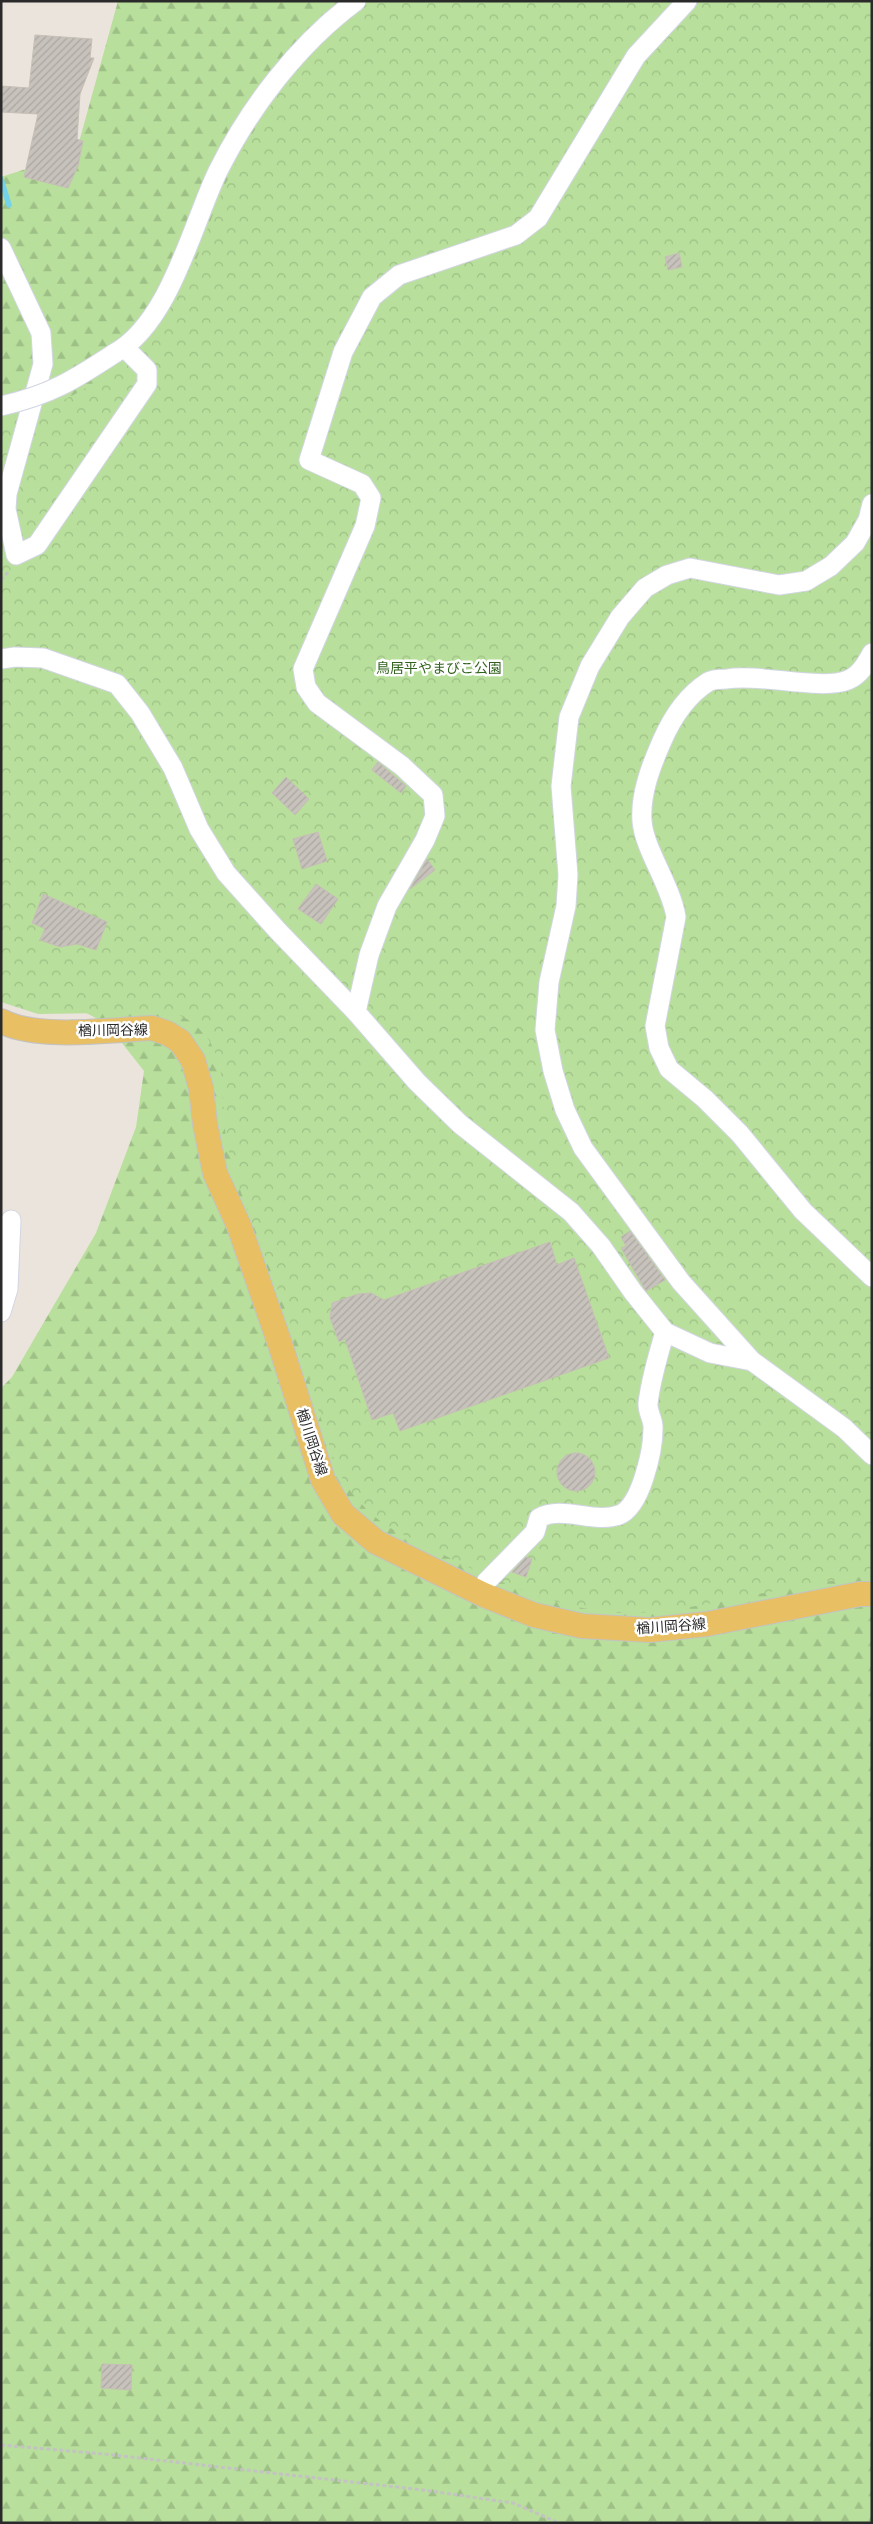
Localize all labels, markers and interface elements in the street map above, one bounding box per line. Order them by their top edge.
park label: 鳥居平やまびこ公園 [376,659,502,677]
street label: 楢川岡谷線 [78,1020,148,1040]
street label: 楢川岡谷線 [293,1406,331,1478]
street label: 楢川岡谷線 [635,1615,707,1637]

